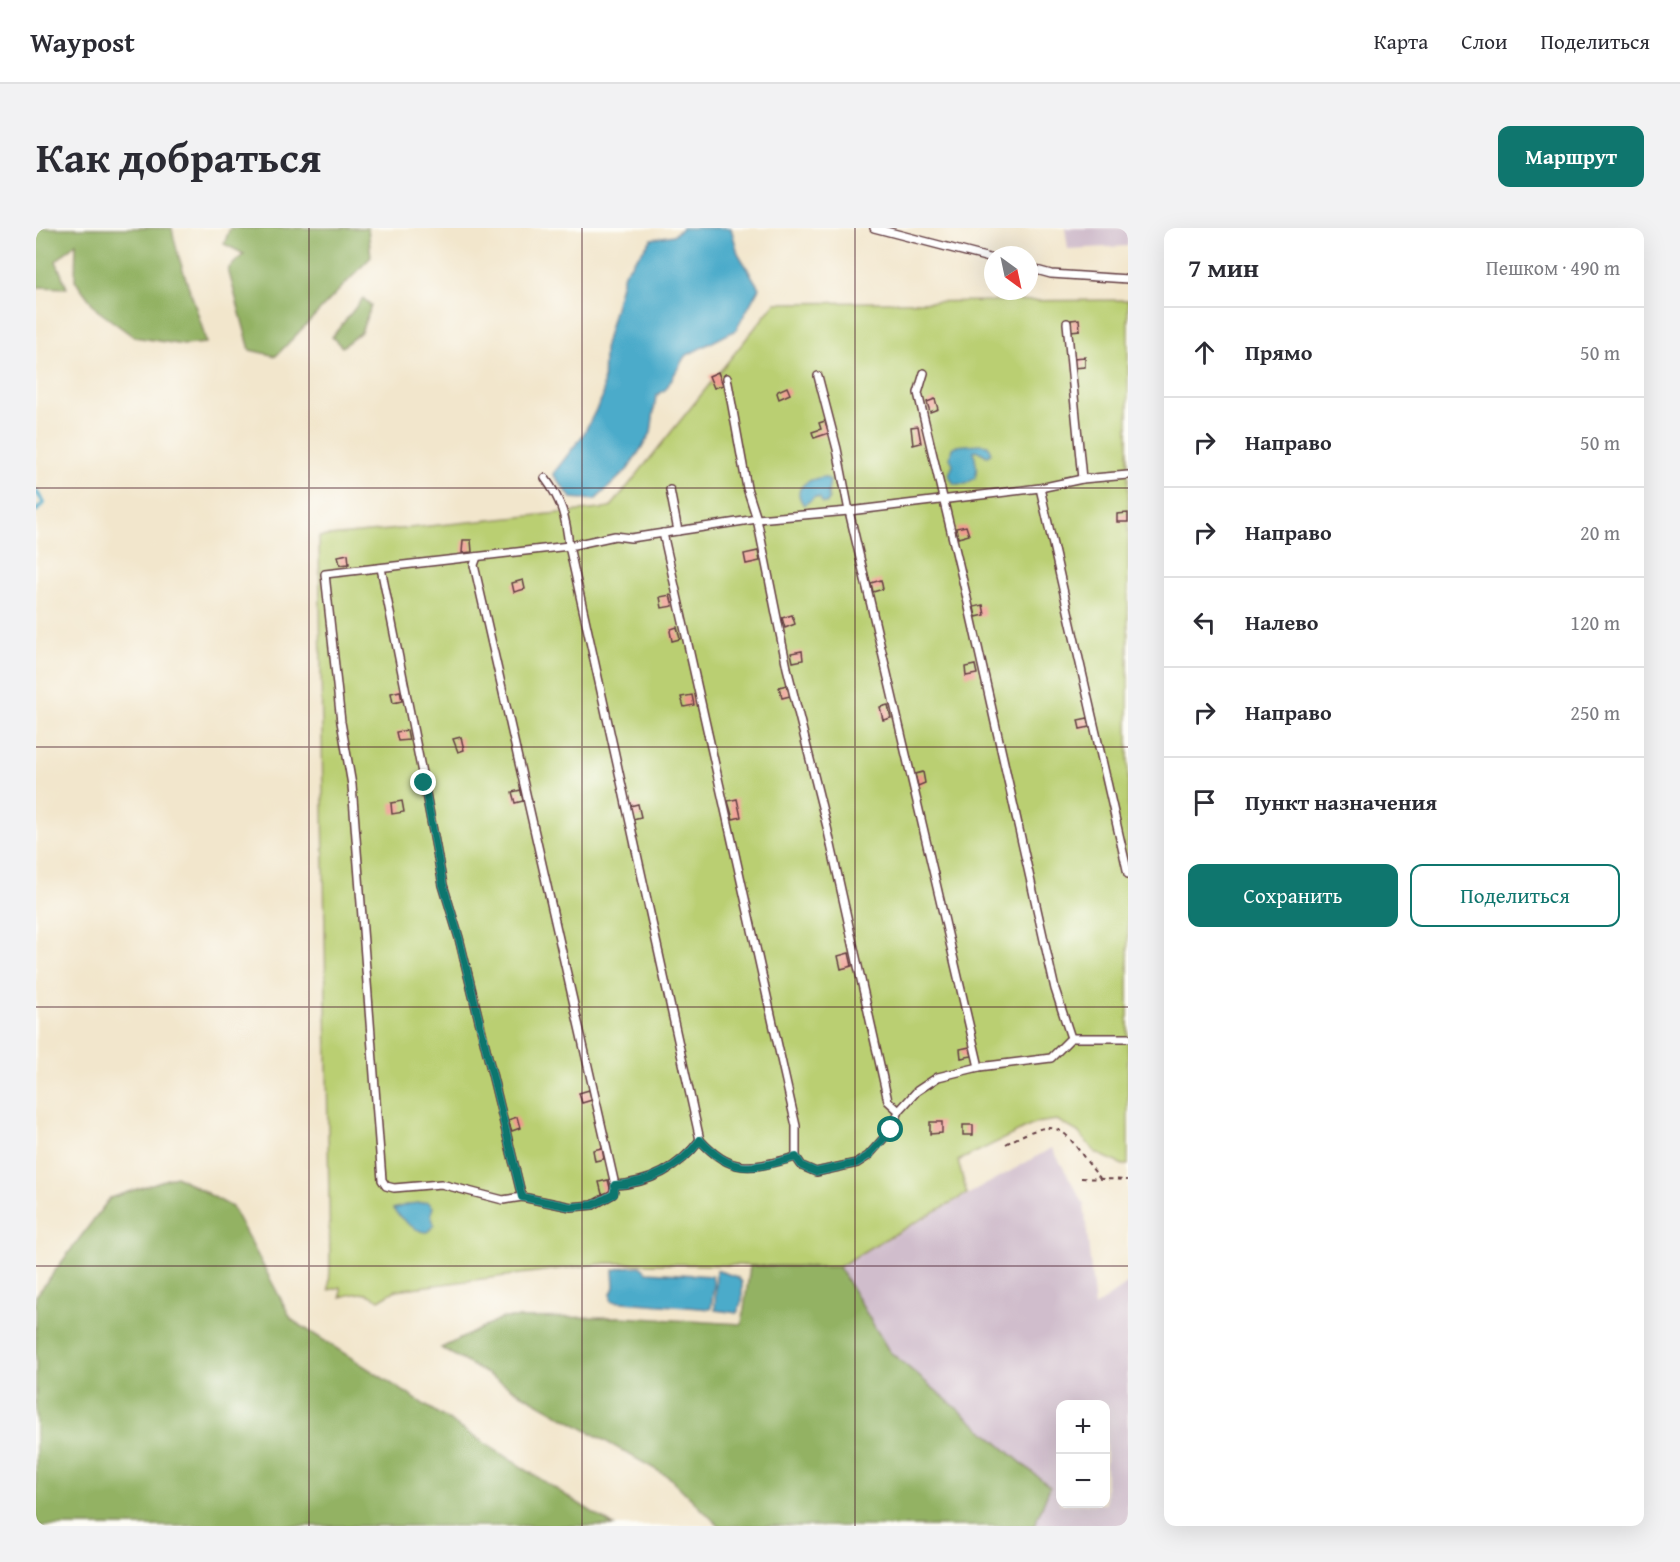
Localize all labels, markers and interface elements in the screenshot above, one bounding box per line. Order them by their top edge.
text: Waypost [30,21,135,62]
text: Карта [1374,26,1428,57]
text: Слои [1461,26,1507,57]
text: Поделиться [1540,26,1650,57]
text: Как добраться [36,126,321,187]
button: Маршрут [1498,126,1644,187]
north arrow [984,246,1038,300]
text: 7 мин [1188,248,1259,287]
text: Пешком · 490 m [1486,253,1620,282]
icon: ahead [1188,336,1221,369]
text: Прямо [1245,336,1312,368]
text: 50 m [1580,338,1620,367]
icon: right [1188,426,1221,459]
text: Направо [1245,426,1332,458]
text: 50 m [1580,428,1620,457]
icon: right [1188,516,1221,549]
text: Направо [1245,516,1332,548]
text: 20 m [1580,518,1620,547]
icon: left [1188,606,1221,639]
text: Налево [1245,606,1318,638]
text: 120 m [1570,608,1620,637]
icon: right [1188,696,1221,729]
text: Направо [1245,696,1332,728]
text: 250 m [1570,698,1620,727]
route end [410,769,436,795]
icon: arrive [1188,786,1221,819]
text: Пункт назначения [1245,786,1437,818]
button: Сохранить [1188,864,1398,927]
button: Поделиться [1410,864,1620,927]
route start [877,1116,903,1142]
map controls [1056,1400,1110,1508]
button: + [1056,1400,1110,1454]
button: − [1056,1454,1110,1508]

